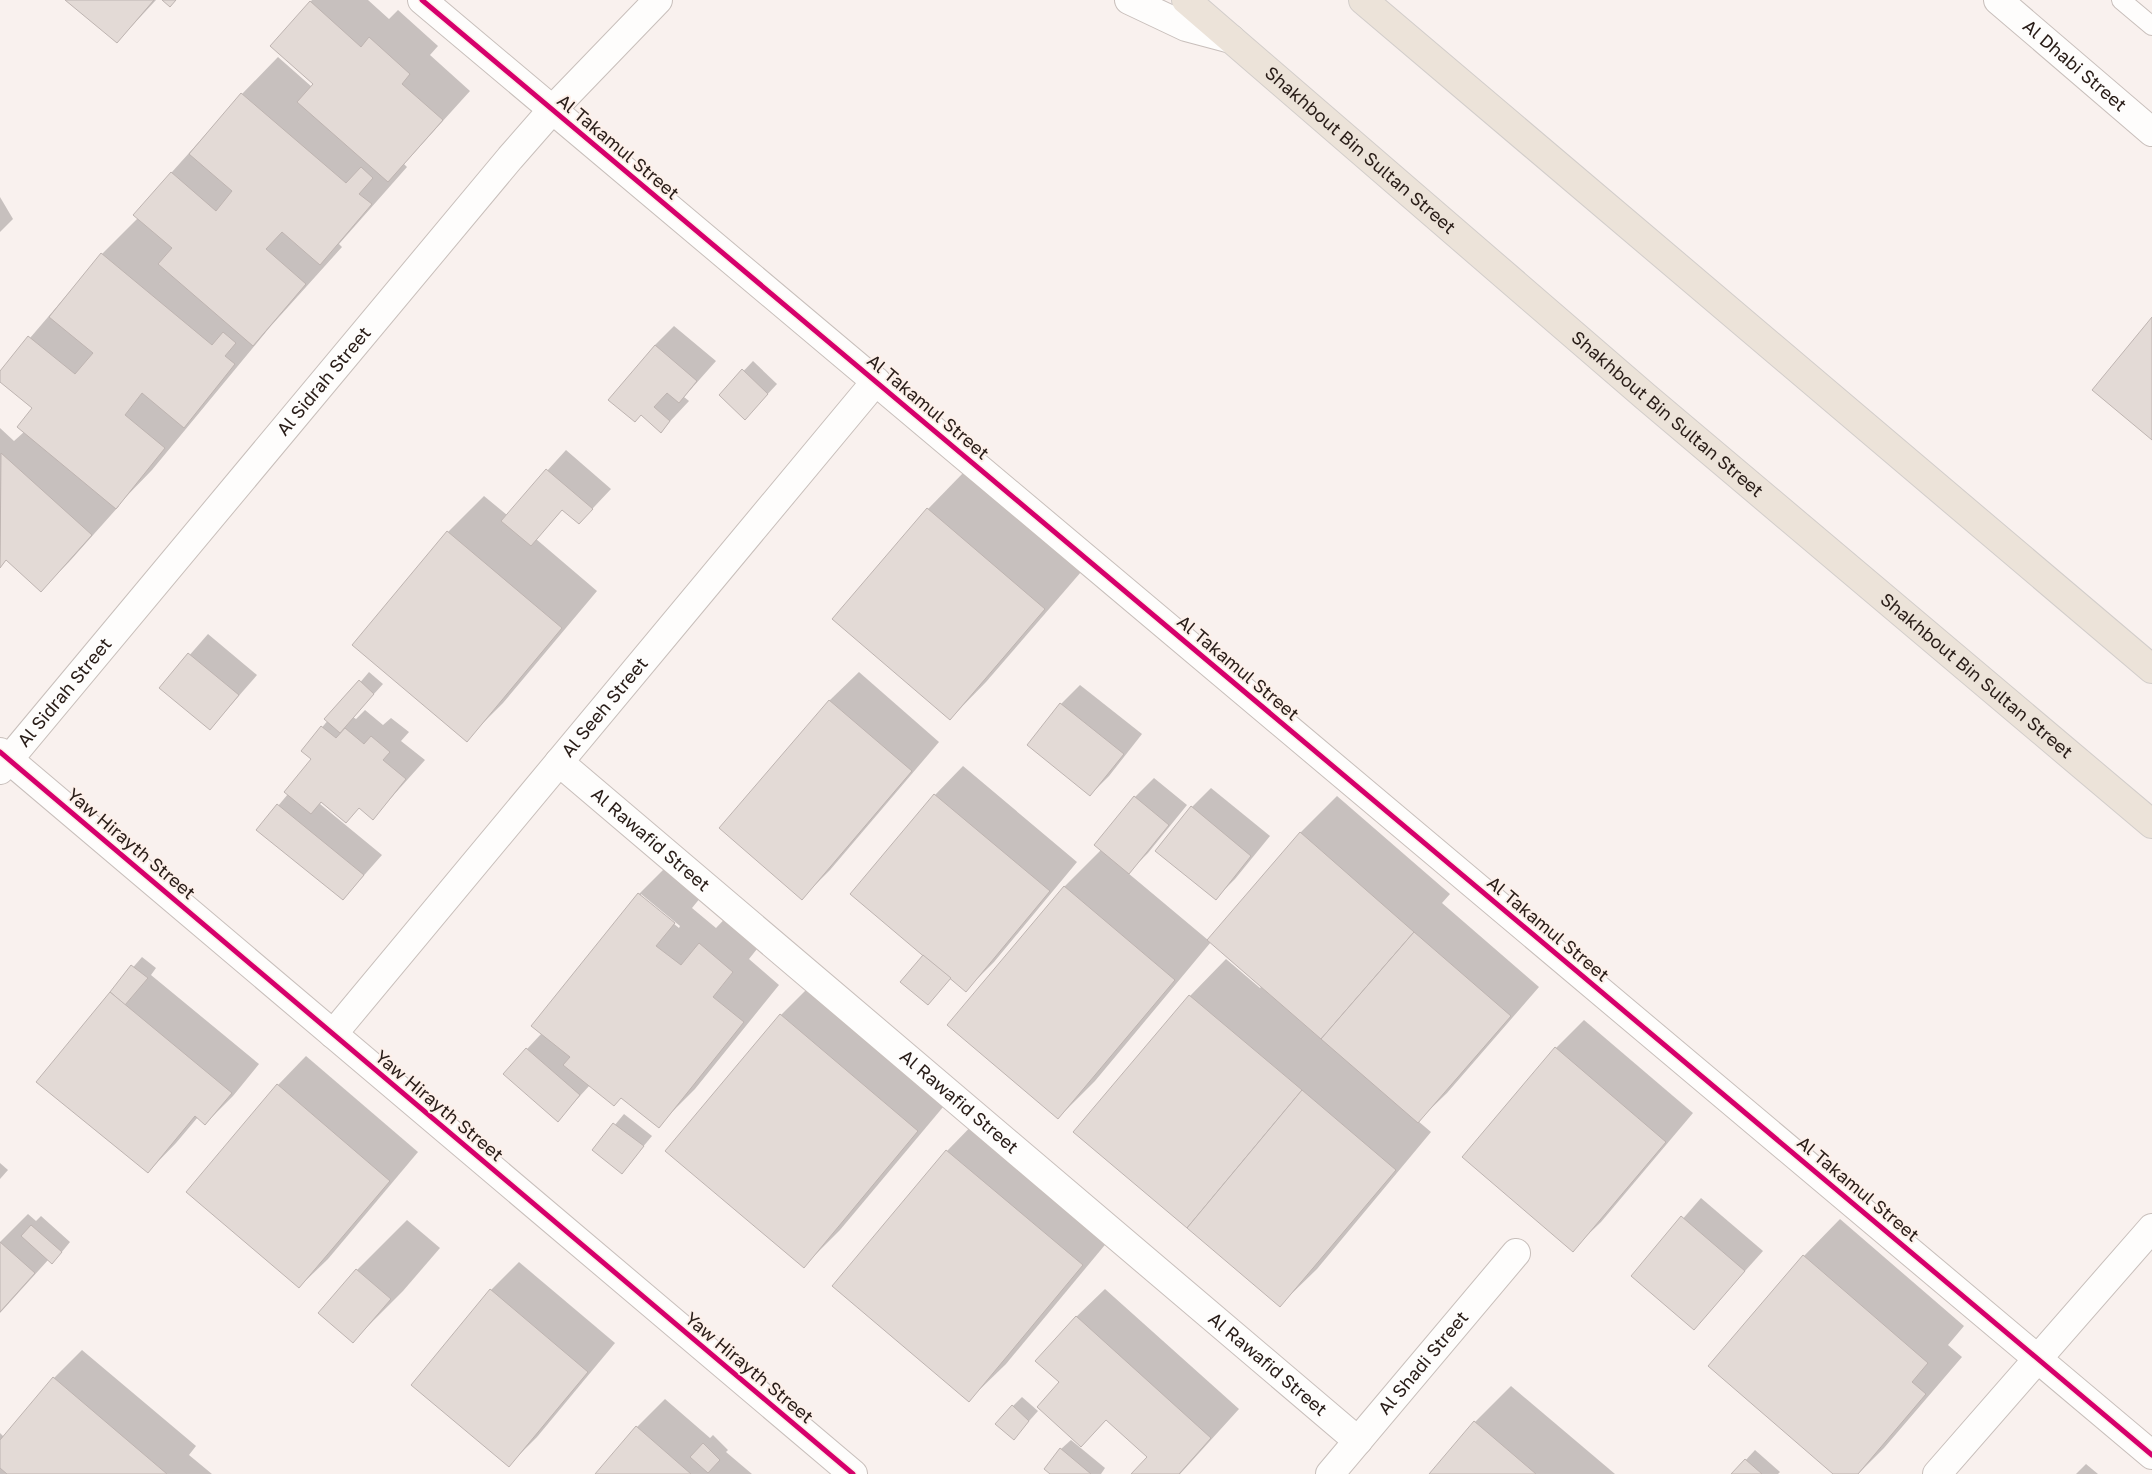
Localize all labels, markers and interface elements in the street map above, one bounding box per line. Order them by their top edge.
street label: Al Dhabi Street [2019,14,2132,115]
street label: Shakhbout Bin Sultan Street [1261,61,1461,238]
street label: Al Takamul Street [553,89,684,204]
street label: Al Sidrah Street [271,322,375,440]
street label: Shakhbout Bin Sultan Street [1567,326,1768,501]
street label: Al Takamul Street [863,349,994,464]
street label: Shakhbout Bin Sultan Street [1876,588,2078,763]
street label: Al Takamul Street [1173,610,1304,725]
street label: Al Sidrah Street [12,633,116,751]
street label: Al Seeh Street [556,652,652,761]
street label: Al Rawafid Street [587,782,715,895]
street label: Yaw Hirayth Street [63,783,200,903]
street label: Al Takamul Street [1483,871,1614,986]
street label: Yaw Hirayth Street [371,1045,508,1165]
street label: Al Rawafid Street [896,1045,1024,1158]
street label: Al Takamul Street [1793,1131,1924,1246]
street label: Al Shadi Street [1373,1306,1472,1419]
street label: Yaw Hirayth Street [681,1307,818,1427]
street label: Al Rawafid Street [1205,1307,1332,1420]

